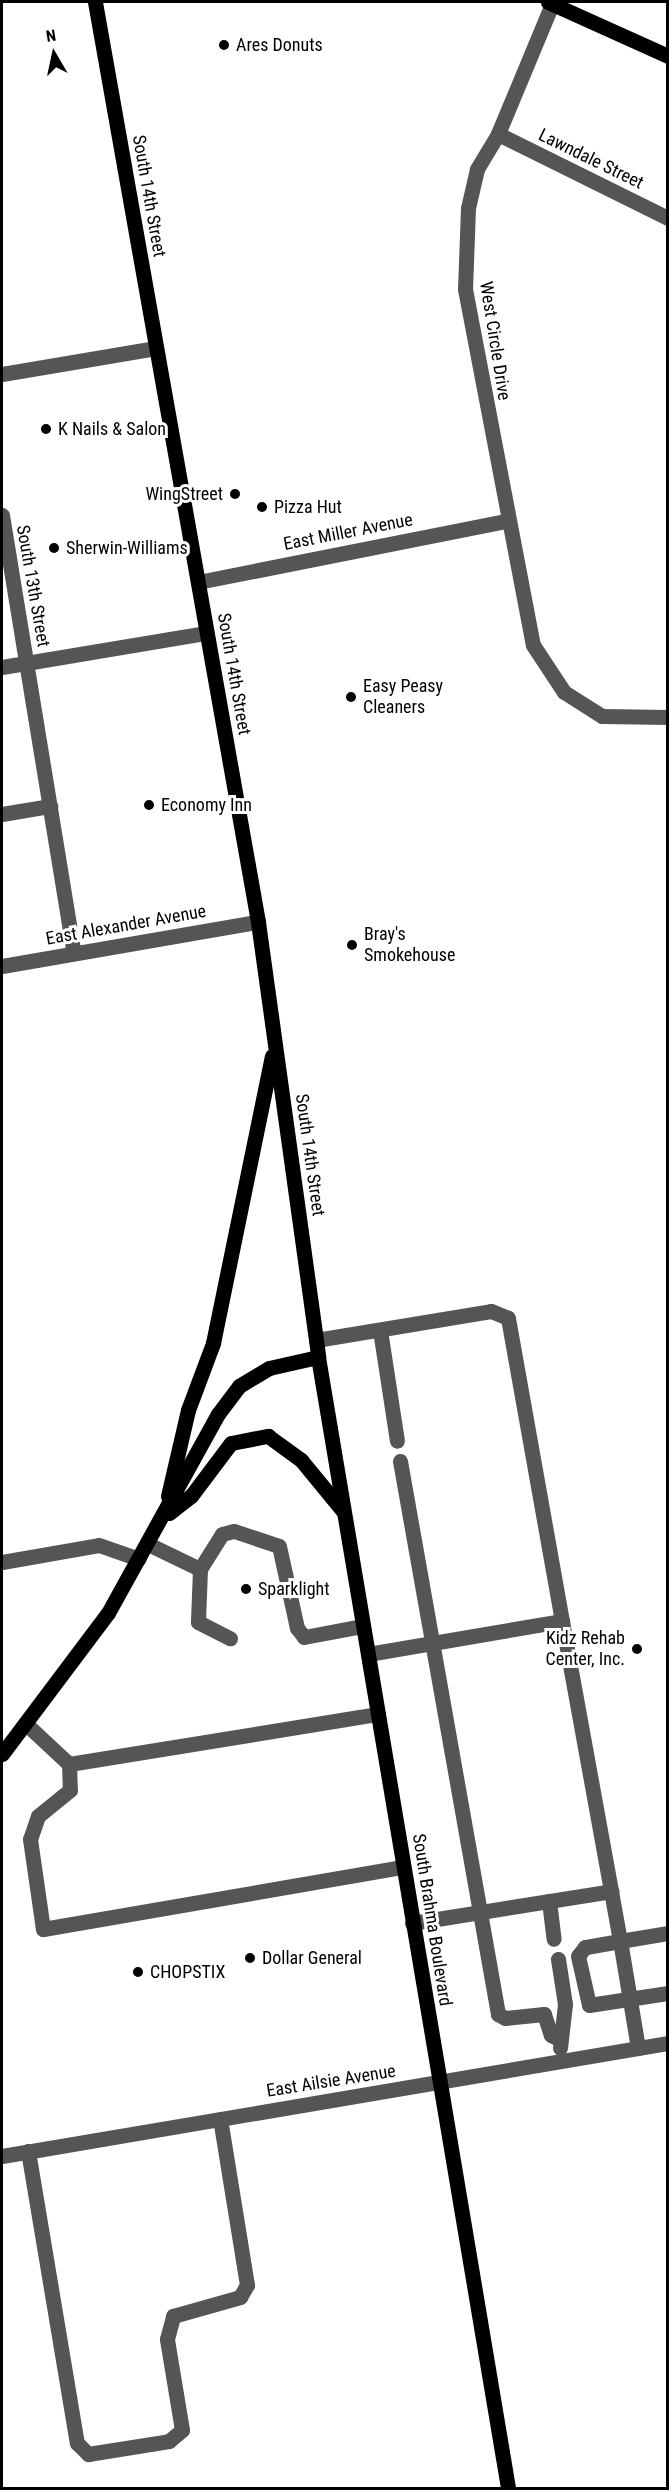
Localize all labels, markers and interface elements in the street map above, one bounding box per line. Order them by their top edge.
north arrow [24,24,84,84]
text: N [45,26,57,46]
place label: Ares Donuts [236,34,323,56]
marker: Ares Donuts [217,38,231,52]
street label: Lawndale Street [535,124,647,194]
street label: South 14th Street [128,133,170,259]
street label: West Circle Drive [475,280,515,402]
place label: K Nails & Salon [58,418,166,440]
marker: K Nails & Salon [39,422,53,436]
place label: WingStreet [145,483,223,505]
marker: WingStreet [228,487,242,501]
place label: Pizza Hut [274,496,342,518]
marker: Pizza Hut [255,500,269,514]
street label: East Miller Avenue [282,509,414,555]
street label: South 13th Street [12,523,54,649]
place label: Sherwin-Williams [66,537,188,559]
marker: Sherwin-Williams [47,541,61,555]
street label: South 14th Street [213,611,255,737]
place label: Easy Peasy Cleaners [363,676,443,718]
marker: Easy Peasy Cleaners [344,690,358,704]
place label: Economy Inn [161,794,252,816]
marker: Economy Inn [142,798,156,812]
street label: East Alexander Avenue [44,900,208,950]
place label: Bray's Smokehouse [364,924,455,966]
marker: Bray's Smokehouse [345,938,359,952]
street label: South 14th Street [291,1092,329,1218]
place label: Sparklight [258,1578,330,1600]
marker: Sparklight [239,1582,253,1596]
place label: Kidz Rehab Center, Inc. [546,1628,625,1670]
marker: Kidz Rehab Center, Inc. [630,1642,644,1656]
street label: South Brahma Boulevard [408,1832,456,2008]
place label: Dollar General [262,1947,362,1969]
marker: Dollar General [243,1951,257,1965]
place label: CHOPSTIX [150,1961,225,1983]
marker: CHOPSTIX [131,1965,145,1979]
street label: East Ailsie Avenue [265,2060,397,2102]

